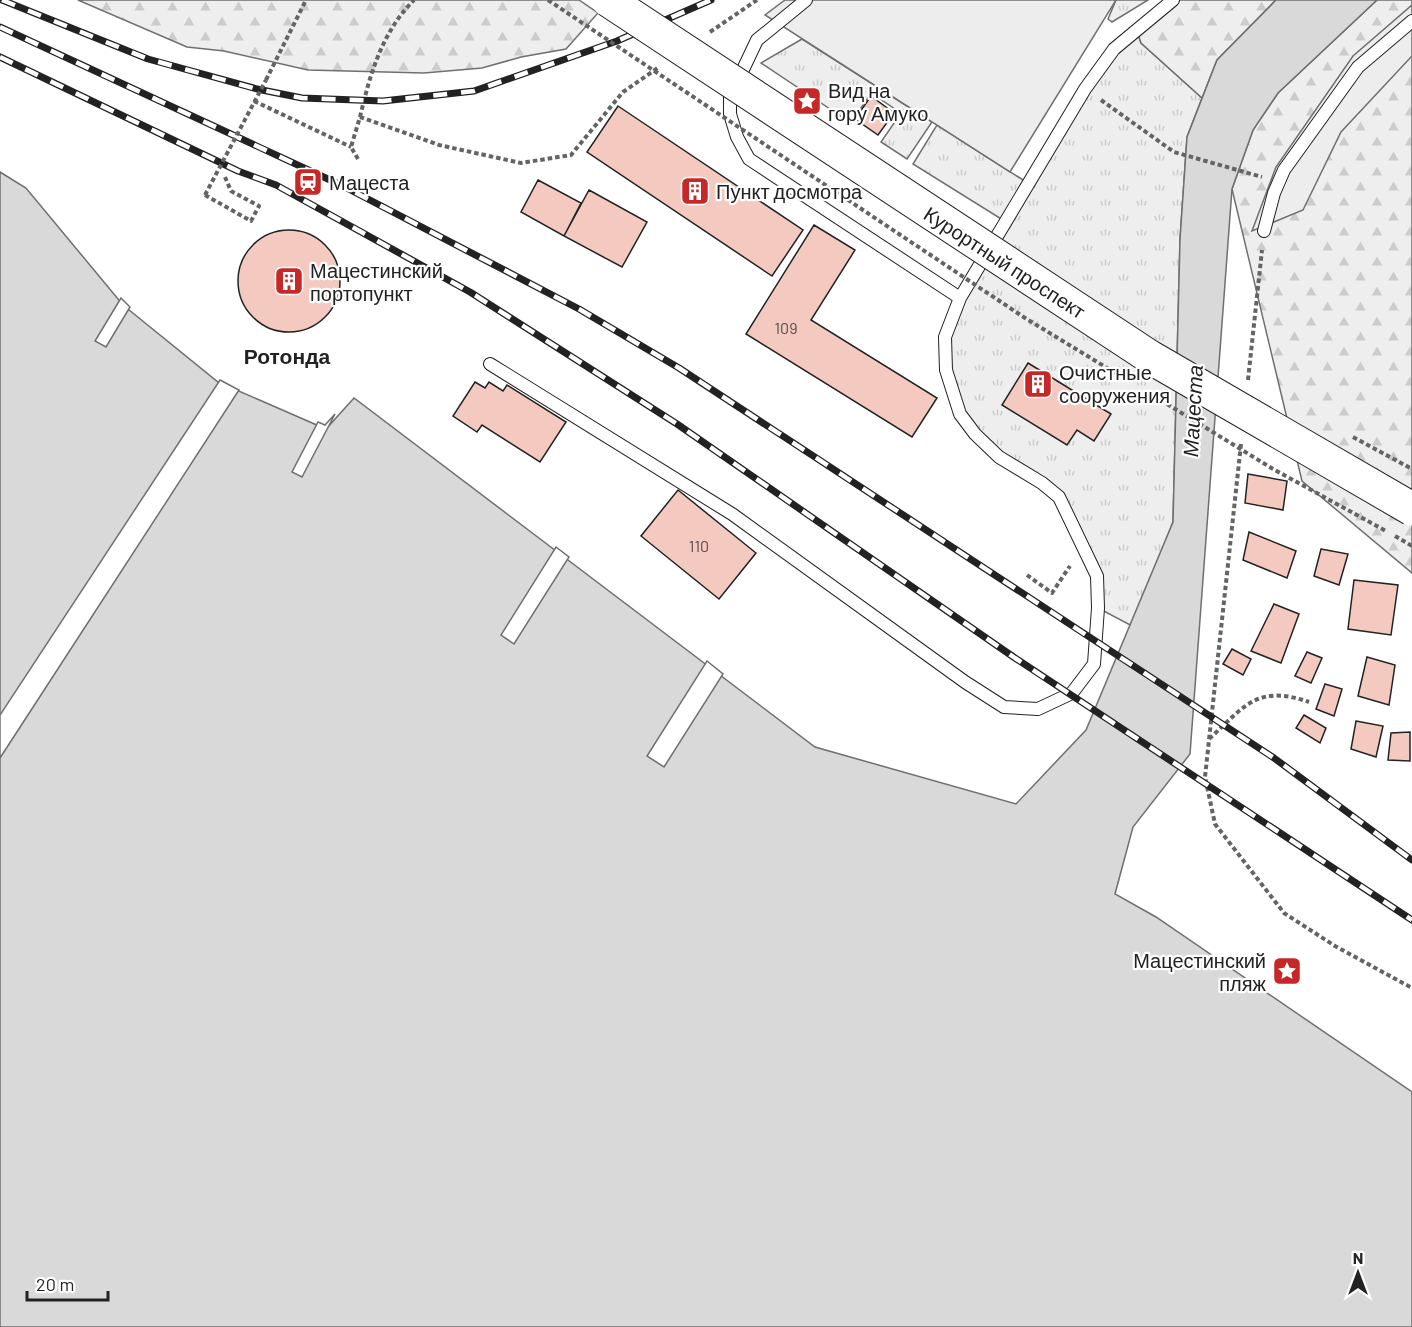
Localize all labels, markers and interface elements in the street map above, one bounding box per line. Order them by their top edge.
place label: Вид на гору Амуко [828,78,928,125]
place icon: Вид на гору Амуко [791,85,823,117]
station icon: Мацеста [292,166,324,198]
place label: Мацеста [329,170,410,194]
building icon: Пункт досмотра [679,175,711,207]
place label: Пункт досмотра [716,179,863,203]
street label: Курортный проспект [920,201,1090,323]
place label: Мацестинский портопункт [310,258,443,305]
building icon: Мацестинский портопункт [273,265,305,297]
house number: 109 [775,318,797,337]
district label: Ротонда [244,343,330,368]
place label: Очистные сооружения [1059,360,1170,407]
water label: Мацеста [1177,364,1207,458]
building icon: Очистные сооружения [1022,368,1054,400]
house number: 110 [689,536,709,555]
place label: Мацестинский пляж [1133,948,1267,995]
place icon: Мацестинский пляж [1271,955,1303,987]
north arrow [1328,1243,1388,1303]
text: N [1353,1248,1363,1267]
scale bar [27,1264,108,1302]
text: 20 m [36,1273,74,1295]

